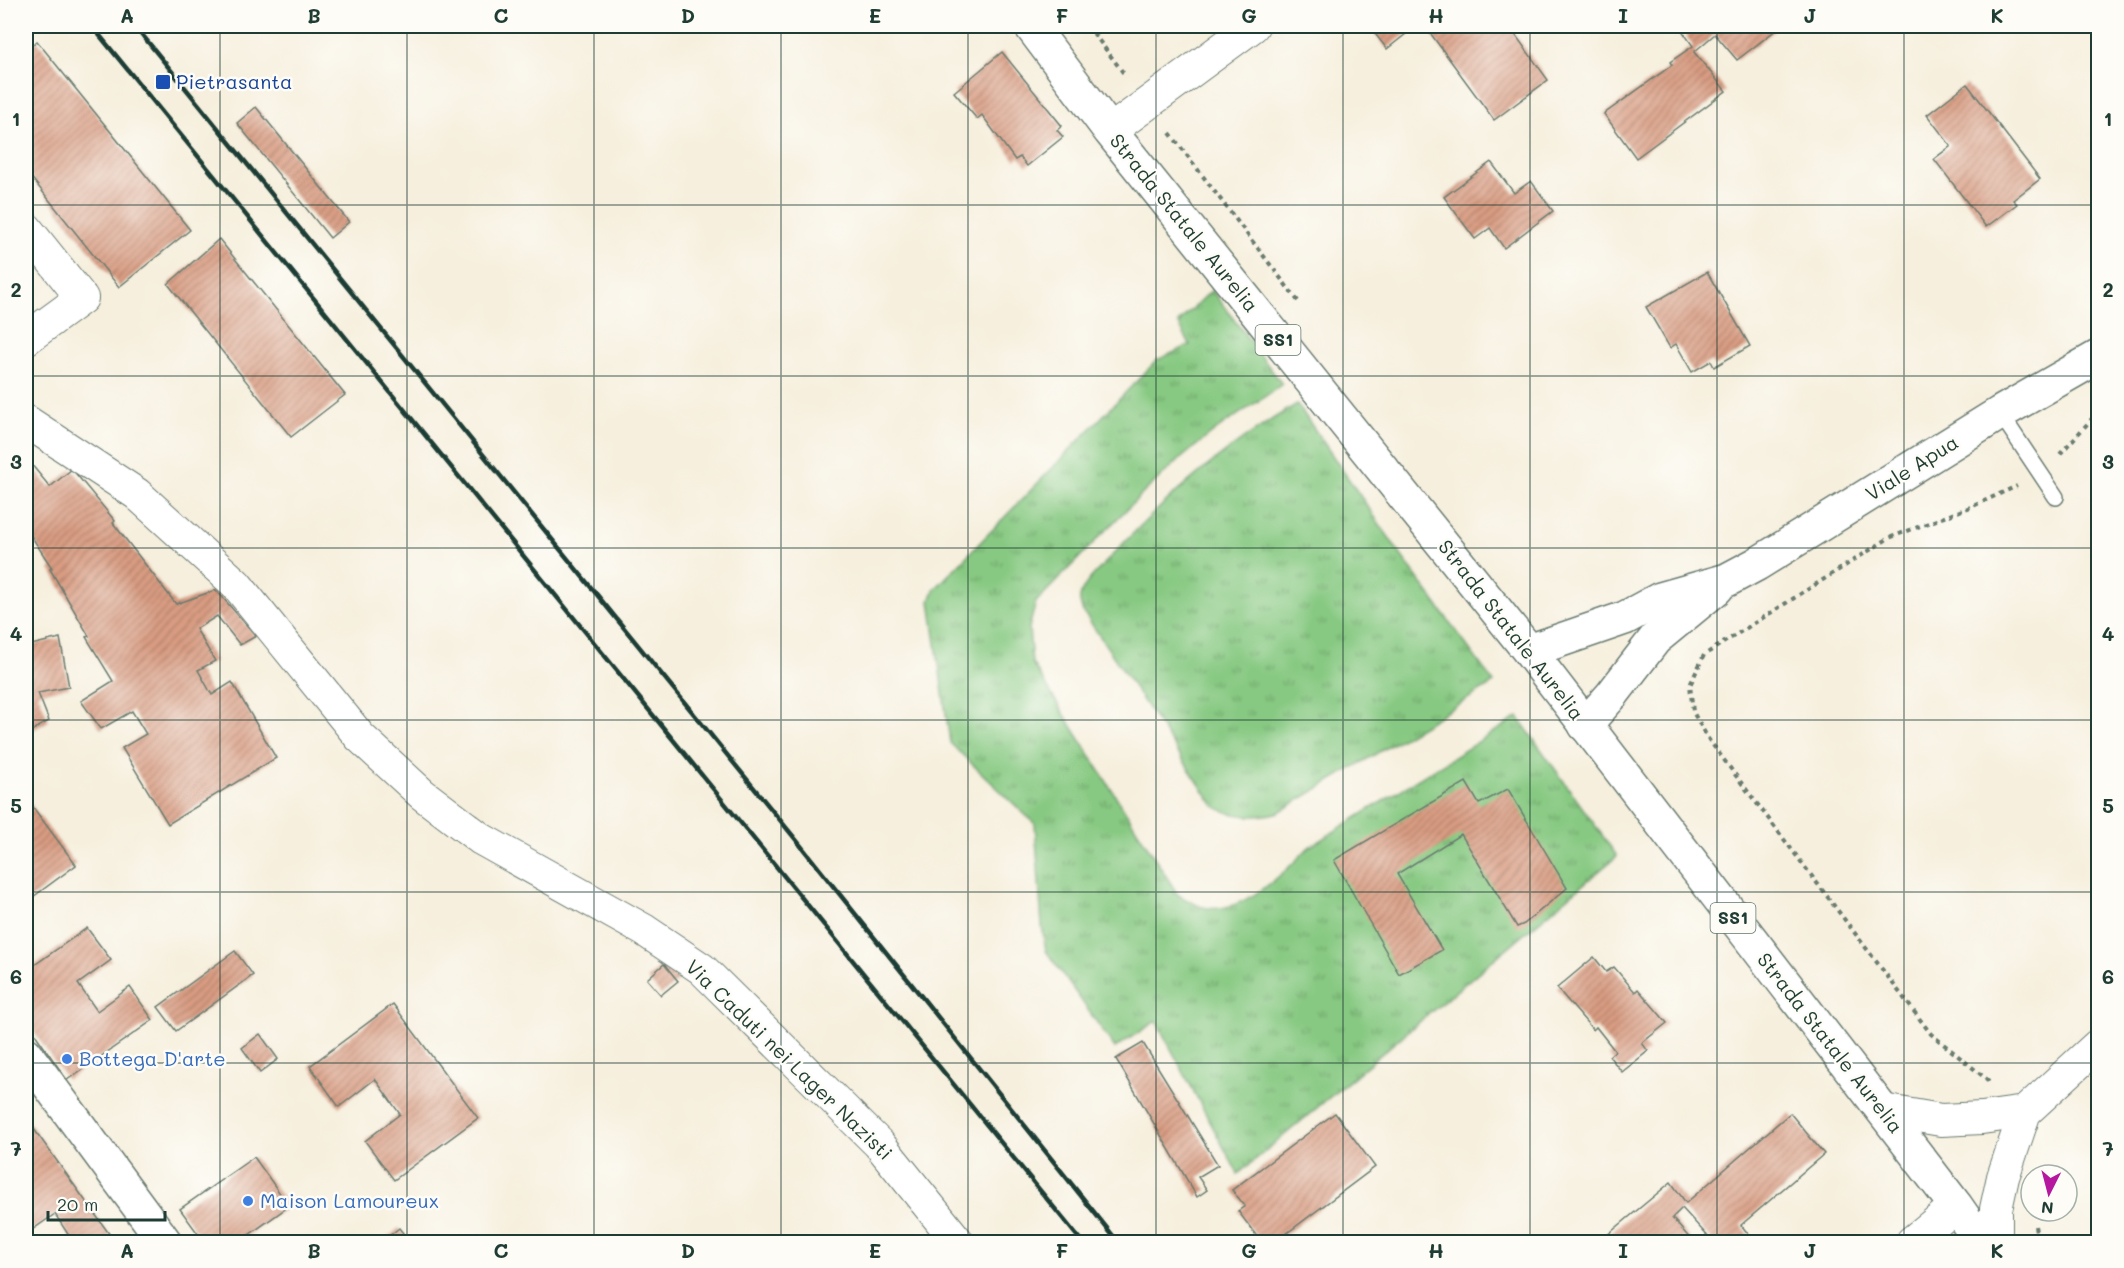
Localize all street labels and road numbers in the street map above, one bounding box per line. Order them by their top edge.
street label: Strada Statale Aurelia [1105,128,1265,317]
road number: SS1 [1256,325,1300,355]
street label: Viale Apua [1860,428,1963,506]
street label: Strada Statale Aurelia [1433,534,1591,725]
road number: SS1 [1710,903,1756,933]
street label: Strada Statale Aurelia [1752,947,1910,1138]
street label: Via Caduti nei Lager Nazisti [681,953,899,1165]

